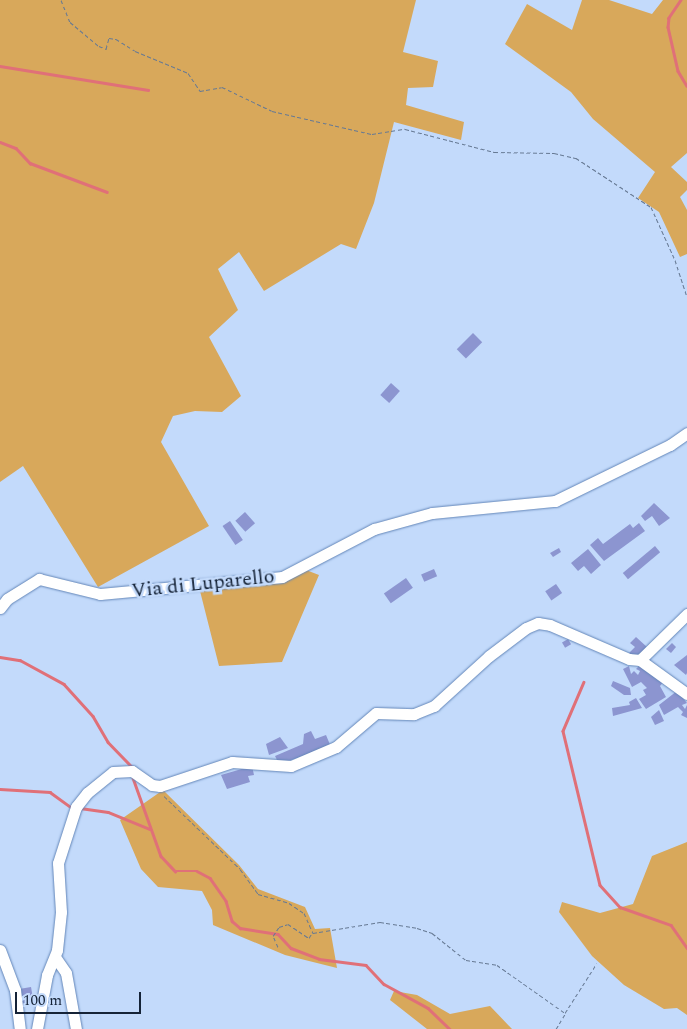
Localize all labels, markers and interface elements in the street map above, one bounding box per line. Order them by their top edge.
street label: Via di Luparello [130,565,276,603]
scale bar [18,982,144,1014]
text: 100 m [23,989,62,1012]

